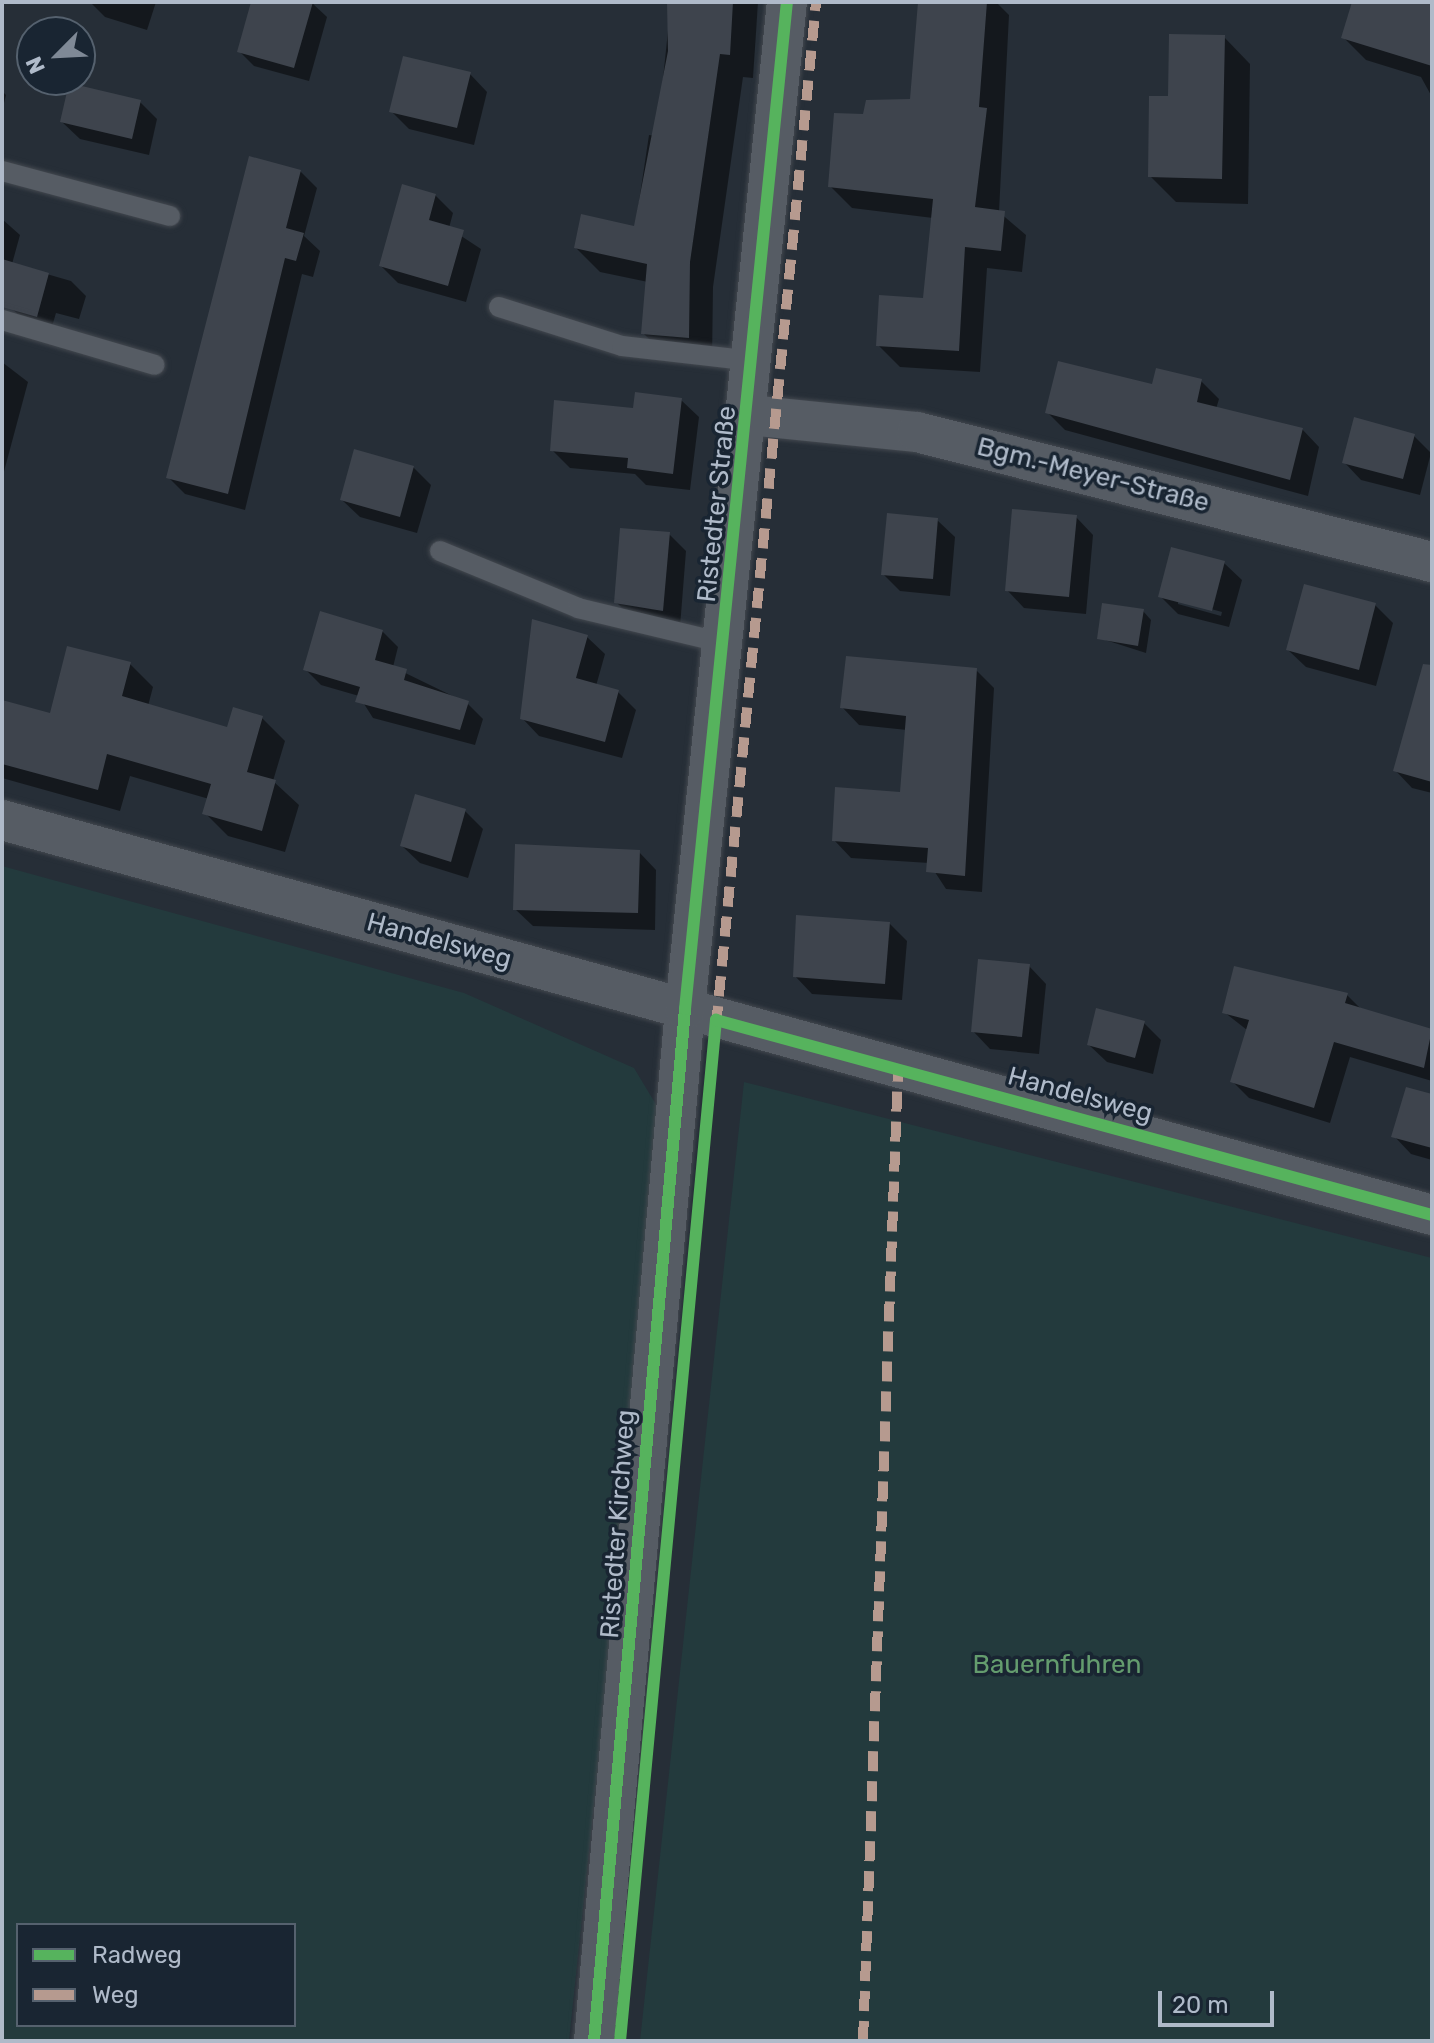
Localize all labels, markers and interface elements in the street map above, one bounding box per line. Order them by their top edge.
north arrow [16,16,96,96]
text: N [20,52,51,78]
street label: Ristedter Straße [691,404,743,604]
street label: Bgm.-Meyer-Straße [974,431,1212,519]
street label: Handelsweg [363,907,515,975]
street label: Handelsweg [1004,1061,1156,1129]
street label: Ristedter Kirchweg [594,1408,642,1640]
park label: Bauernfuhren [973,1649,1141,1681]
legend [16,1923,296,2027]
text: Radweg [92,1941,182,1969]
scale bar [1162,1975,1278,2025]
text: Weg [92,1981,139,2009]
text: 20 m [1172,1991,1229,2019]

